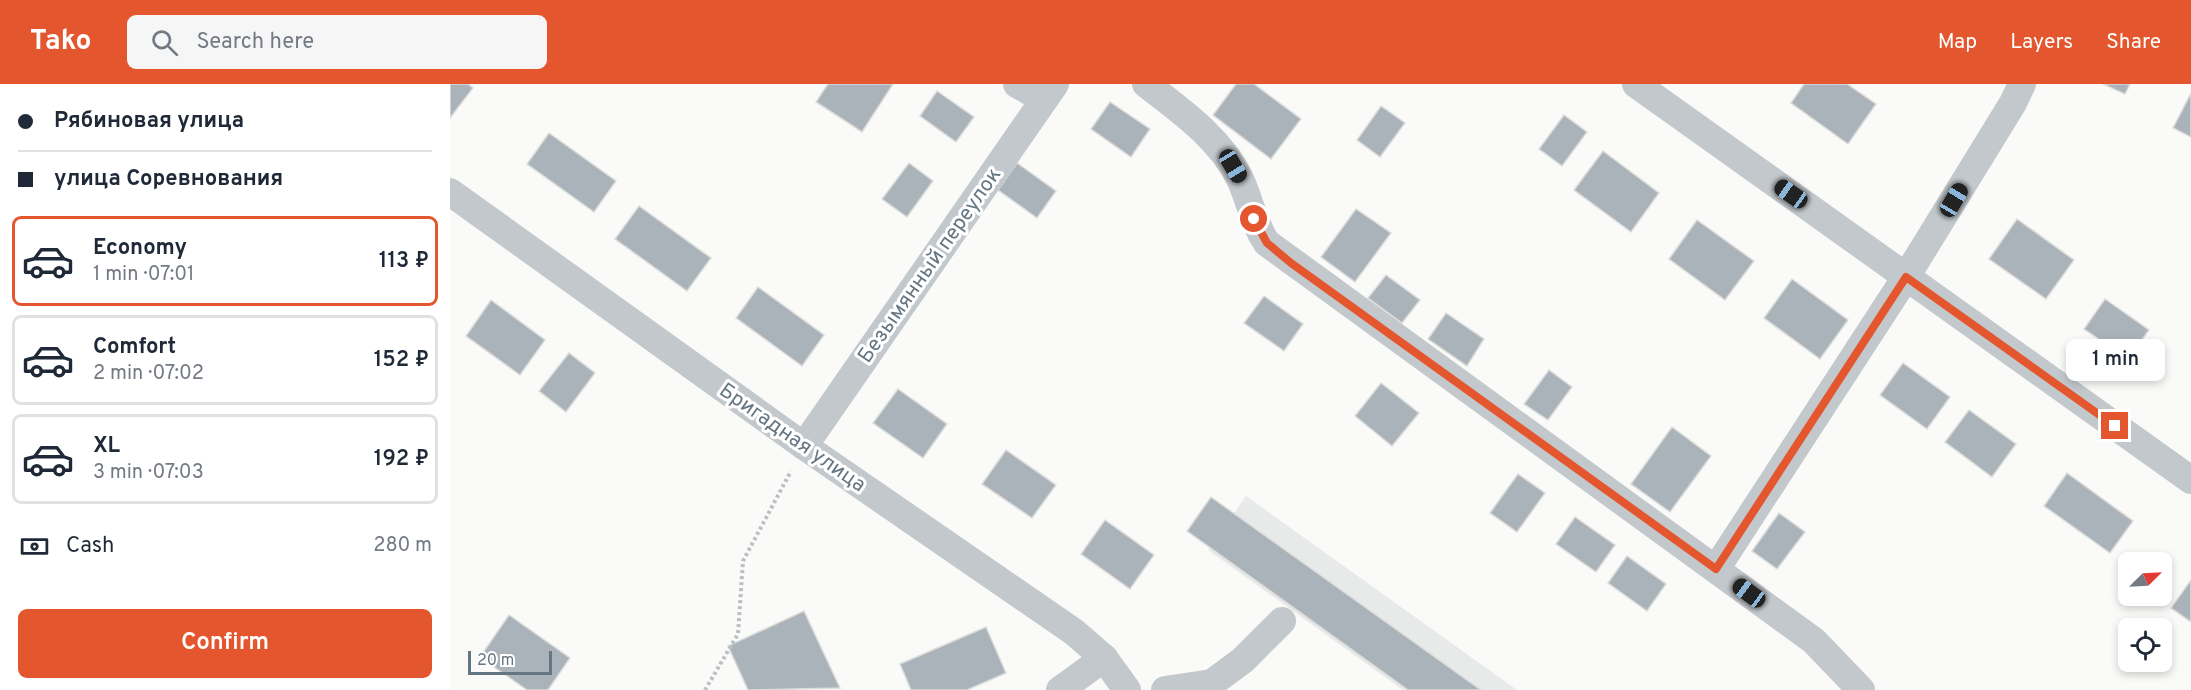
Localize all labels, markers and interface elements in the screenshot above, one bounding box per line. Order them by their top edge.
search box [127,15,547,69]
text: Tako [30,24,91,60]
icon: search [148,26,181,59]
text: Search here [196,29,314,56]
text: Map [1938,29,1977,56]
text: Layers [2010,29,2073,56]
text: Share [2106,29,2161,56]
text: Рябиновая улица [54,108,244,135]
car [1216,146,1250,186]
street label: Безымянный переулок [852,163,1008,369]
text: улица Соревнования [54,166,283,193]
car [1771,176,1811,212]
car [1937,180,1971,220]
route start [1240,205,1267,232]
icon: car [21,234,75,288]
text: Economy [93,235,187,262]
text: 113 ₽ [379,248,429,275]
text: 1 min · 07:01 [93,262,195,288]
icon: car [21,333,75,387]
text: Comfort [93,334,176,361]
callout: 1 min [2066,339,2164,381]
text: 152 ₽ [374,347,429,374]
text: 1 min [2092,347,2139,373]
text: 2 min · 07:02 [93,361,204,387]
street label: Бригадная улица [713,377,871,499]
route end [2101,412,2128,439]
icon: car [21,432,75,486]
text: XL [93,433,120,460]
text: 192 ₽ [374,446,429,473]
text: 3 min · 07:03 [93,460,204,486]
icon: cash [18,530,51,563]
text: Cash [66,533,115,560]
text: 280 m [373,533,432,559]
north arrow [2118,552,2172,606]
map controls [2118,552,2172,672]
car [1729,575,1769,611]
button: Confirm [18,609,432,678]
button: locate [2118,618,2172,672]
scale bar [468,648,552,676]
text: 20 m [477,651,514,671]

